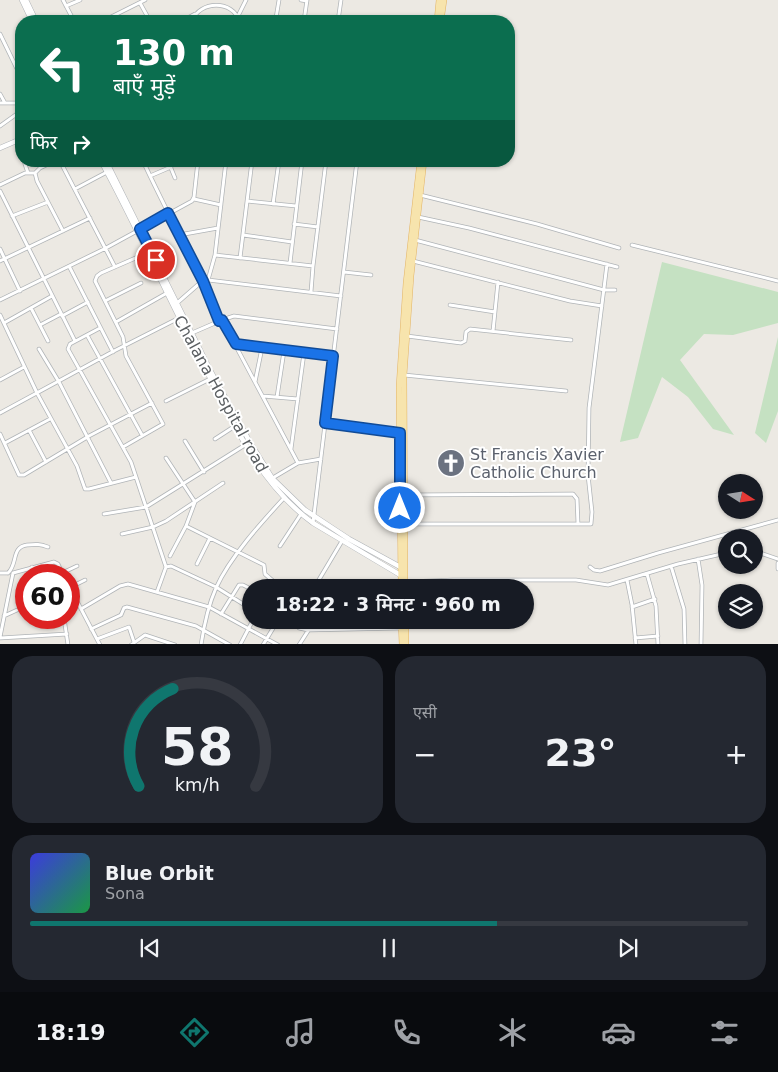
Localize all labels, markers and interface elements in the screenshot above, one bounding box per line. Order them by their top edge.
text: 130 m [113,33,235,73]
icon: left [30,35,95,100]
text: बाएँ मुड़ें [113,74,175,99]
icon: right [67,130,95,158]
text: फिर [30,131,57,153]
pin [135,239,177,281]
icon: arrive [142,246,170,274]
street label: Chalana Hospital road [170,312,272,476]
place label: St Francis Xavier Catholic Church [470,445,604,482]
church icon: St Francis Xavier Catholic Church [436,448,466,478]
north arrow [718,474,762,519]
map controls [718,474,763,629]
position arrow [373,481,425,533]
button: search [718,529,763,574]
speed limit sign: 60 [15,564,80,629]
button: layers [718,584,763,629]
text: 18:22 · 3 मिनट · 960 m [275,593,501,615]
text: एसी [413,703,437,722]
text: 58 [161,717,234,777]
text: 23° [545,731,616,775]
text: − [413,738,436,771]
text: + [725,738,748,771]
text: km/h [175,774,220,795]
text: Blue Orbit [105,862,214,884]
text: Sona [105,884,145,903]
icon: previous [136,934,164,962]
icon: pause [375,934,403,962]
icon: next [614,934,642,962]
icon: directions [177,1015,212,1050]
icon: music [283,1015,318,1050]
icon: phone [389,1015,424,1050]
icon: climate [495,1015,530,1050]
icon: car [601,1015,636,1050]
icon: filters [707,1015,742,1050]
text: 18:19 [36,1020,106,1045]

